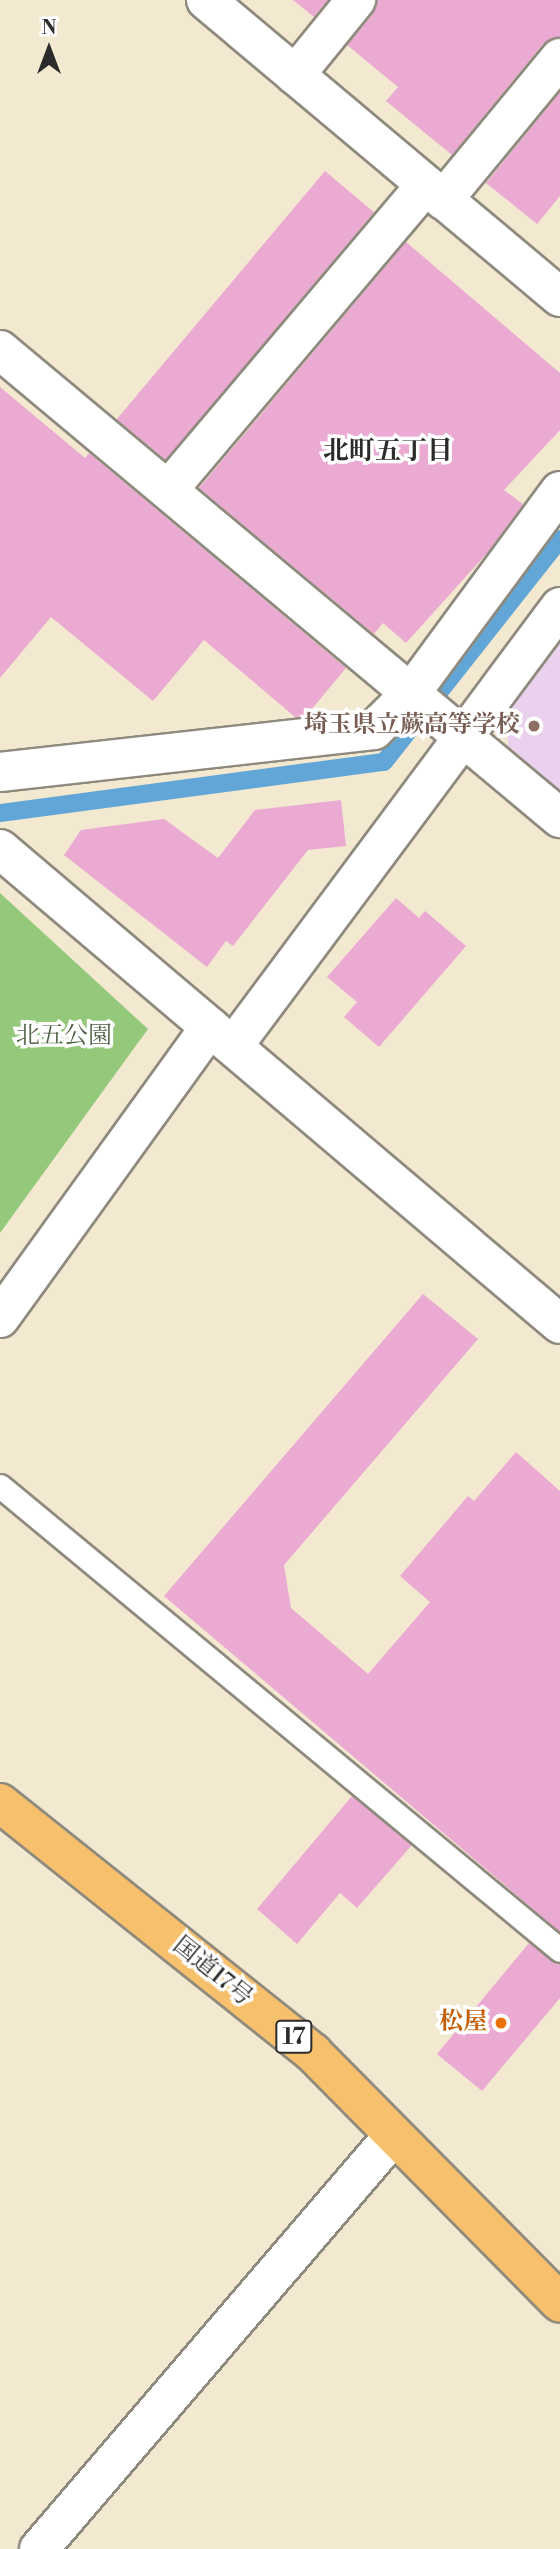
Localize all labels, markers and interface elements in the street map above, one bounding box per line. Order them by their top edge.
north arrow [14,14,84,84]
text: N [41,16,57,40]
district label: 北町五丁目 [323,436,453,468]
place label: 埼玉県立蕨高等学校 [304,712,520,740]
marker: 埼玉県立蕨高等学校 [526,718,542,734]
park label: 北五公園 [16,1023,112,1051]
street label: 国道17号 [167,1931,257,2013]
place label: 松屋 [439,2009,487,2037]
marker: 松屋 [493,2015,509,2031]
road number: 17 [275,2018,313,2056]

